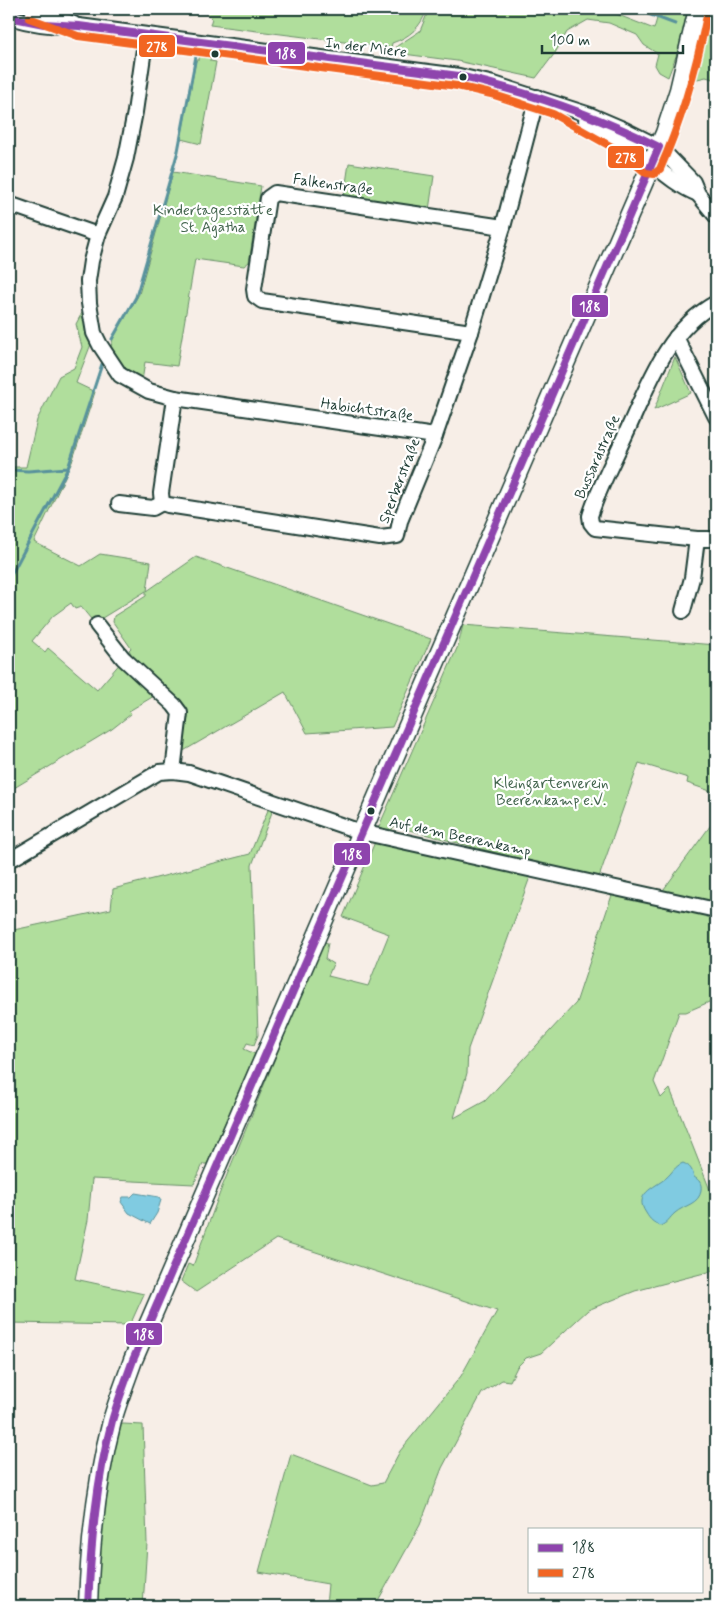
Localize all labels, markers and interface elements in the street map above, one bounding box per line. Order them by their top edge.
scale bar [542,22,684,54]
text: 100 m [550,31,590,51]
street label: In der Miere [324,33,408,63]
line badge: 278 [138,34,176,58]
text: 278 [146,38,168,56]
line badge: 188 [267,41,306,65]
text: 188 [275,45,297,63]
unlabelled marker [210,49,220,59]
unlabelled marker [458,72,468,82]
line badge: 278 [607,145,645,169]
text: 278 [615,149,637,167]
street label: Falkenstraße [292,169,374,201]
park label: Kindertagesstätte St. Agatha [153,201,273,238]
line badge: 188 [571,294,609,318]
text: 188 [579,298,601,316]
street label: Habichtstraße [319,394,415,426]
street label: Bussardstraße [571,412,625,502]
street label: Sperberstraße [375,435,425,527]
park label: Kleingartenverein Beerenkamp e.V. [493,774,609,811]
unlabelled marker [366,806,376,816]
street label: Auf dem Beerenkamp [388,812,533,862]
line badge: 188 [333,842,371,866]
text: 188 [341,846,363,864]
line badge: 188 [125,1322,163,1346]
text: 188 [133,1326,155,1344]
legend [528,1528,702,1592]
text: 188 [572,1538,595,1558]
text: 278 [572,1564,595,1584]

